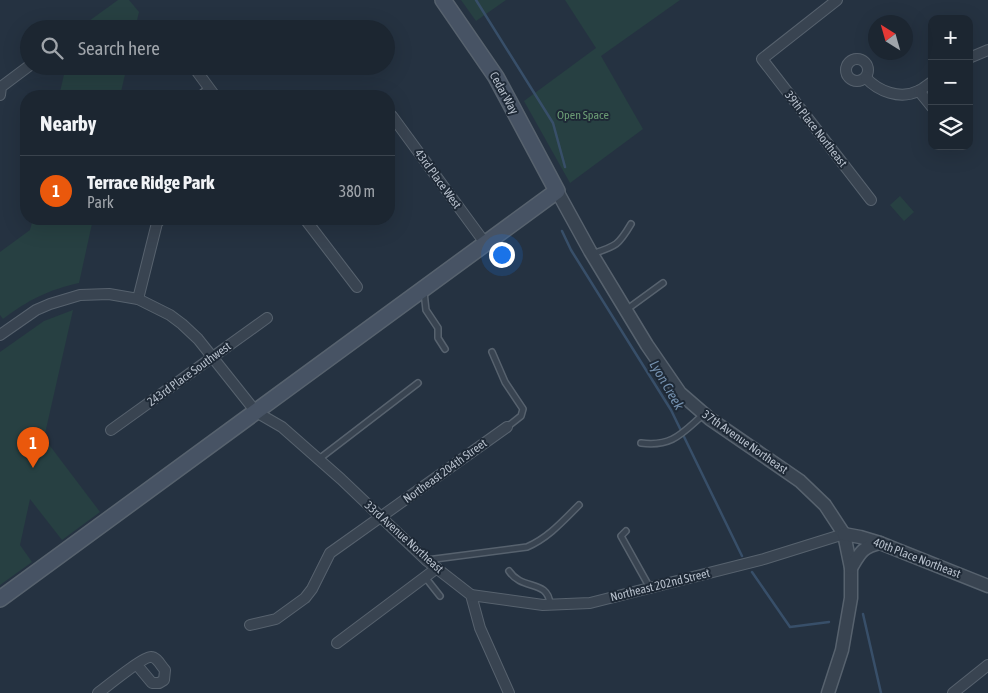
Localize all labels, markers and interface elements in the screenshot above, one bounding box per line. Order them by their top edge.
north arrow [868,15,913,60]
map controls [928,15,973,150]
button: + [928,15,973,60]
search box [20,20,395,75]
icon: search [38,34,66,62]
text: Search here [78,37,160,59]
button: − [928,60,973,105]
street label: Cedar Way [487,69,521,117]
street label: 39th Place Northeast [782,88,850,170]
button: layers [928,105,973,150]
park label: Open Space [557,108,609,122]
text: Nearby [40,111,96,135]
street label: 43rd Place West [412,147,464,212]
text: Terrace Ridge Park [87,171,214,193]
text: 1 [52,182,60,200]
text: 380 m [339,182,375,200]
text: Park [87,193,114,211]
your location [489,242,515,268]
street label: 243rd Place Southwest [144,339,234,409]
water label: Lyon Creek [646,357,688,413]
street label: 37th Avenue Northeast [700,407,791,477]
pin: 1 [17,427,49,468]
street label: Northeast 204th Street [400,436,490,506]
street label: 33rd Avenue Northeast [362,498,447,576]
street label: 40th Place Northeast [871,535,963,581]
street label: Northeast 202nd Street [609,566,712,604]

